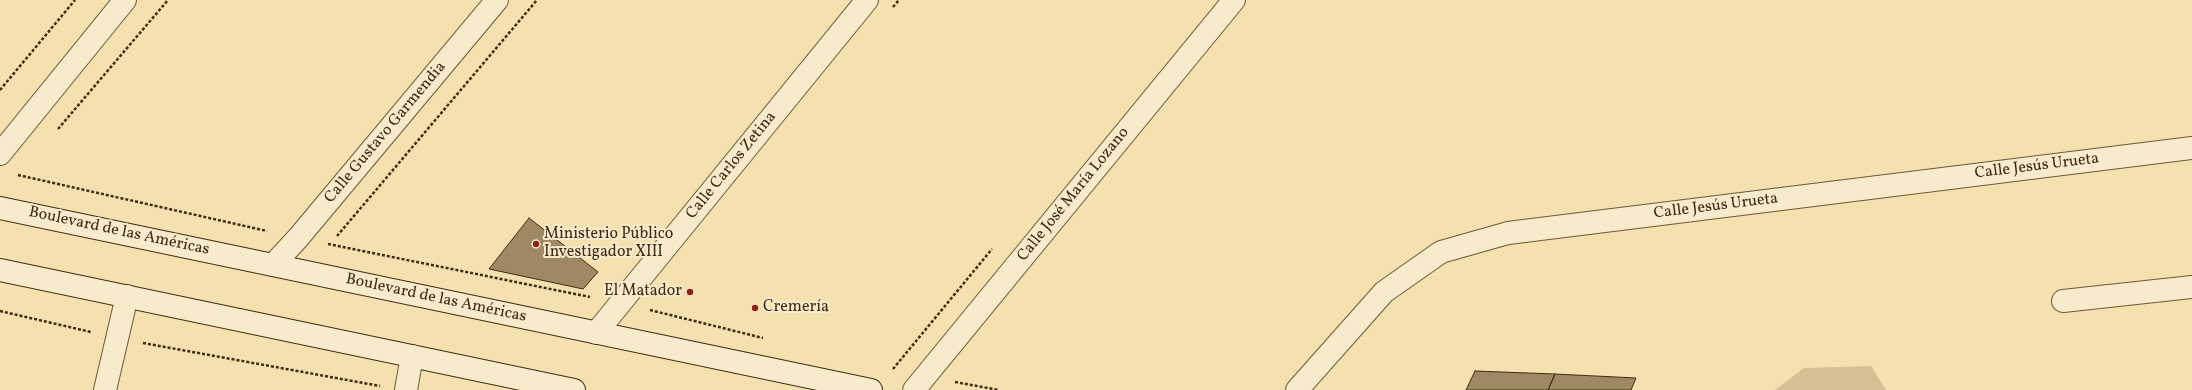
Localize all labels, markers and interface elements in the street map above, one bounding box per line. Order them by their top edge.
street label: Calle Gustavo Garmendia [321,58,451,208]
street label: Calle Carlos Zetina [683,108,781,224]
street label: Calle José María Lozano [1014,124,1134,266]
street label: Calle Jesús Urueta [1974,150,2100,184]
street label: Calle Jesús Urueta [1653,190,1779,224]
street label: Boulevard de las Américas [27,203,211,261]
place label: Ministerio Público Investigador XIII [544,225,673,263]
marker: Ministerio Público Investigador XIII [531,239,541,249]
street label: Boulevard de las Américas [344,270,528,328]
place label: El Matador [604,282,682,302]
marker: El Matador [685,287,695,297]
place label: Cremería [763,298,829,318]
marker: Cremería [750,303,760,313]

